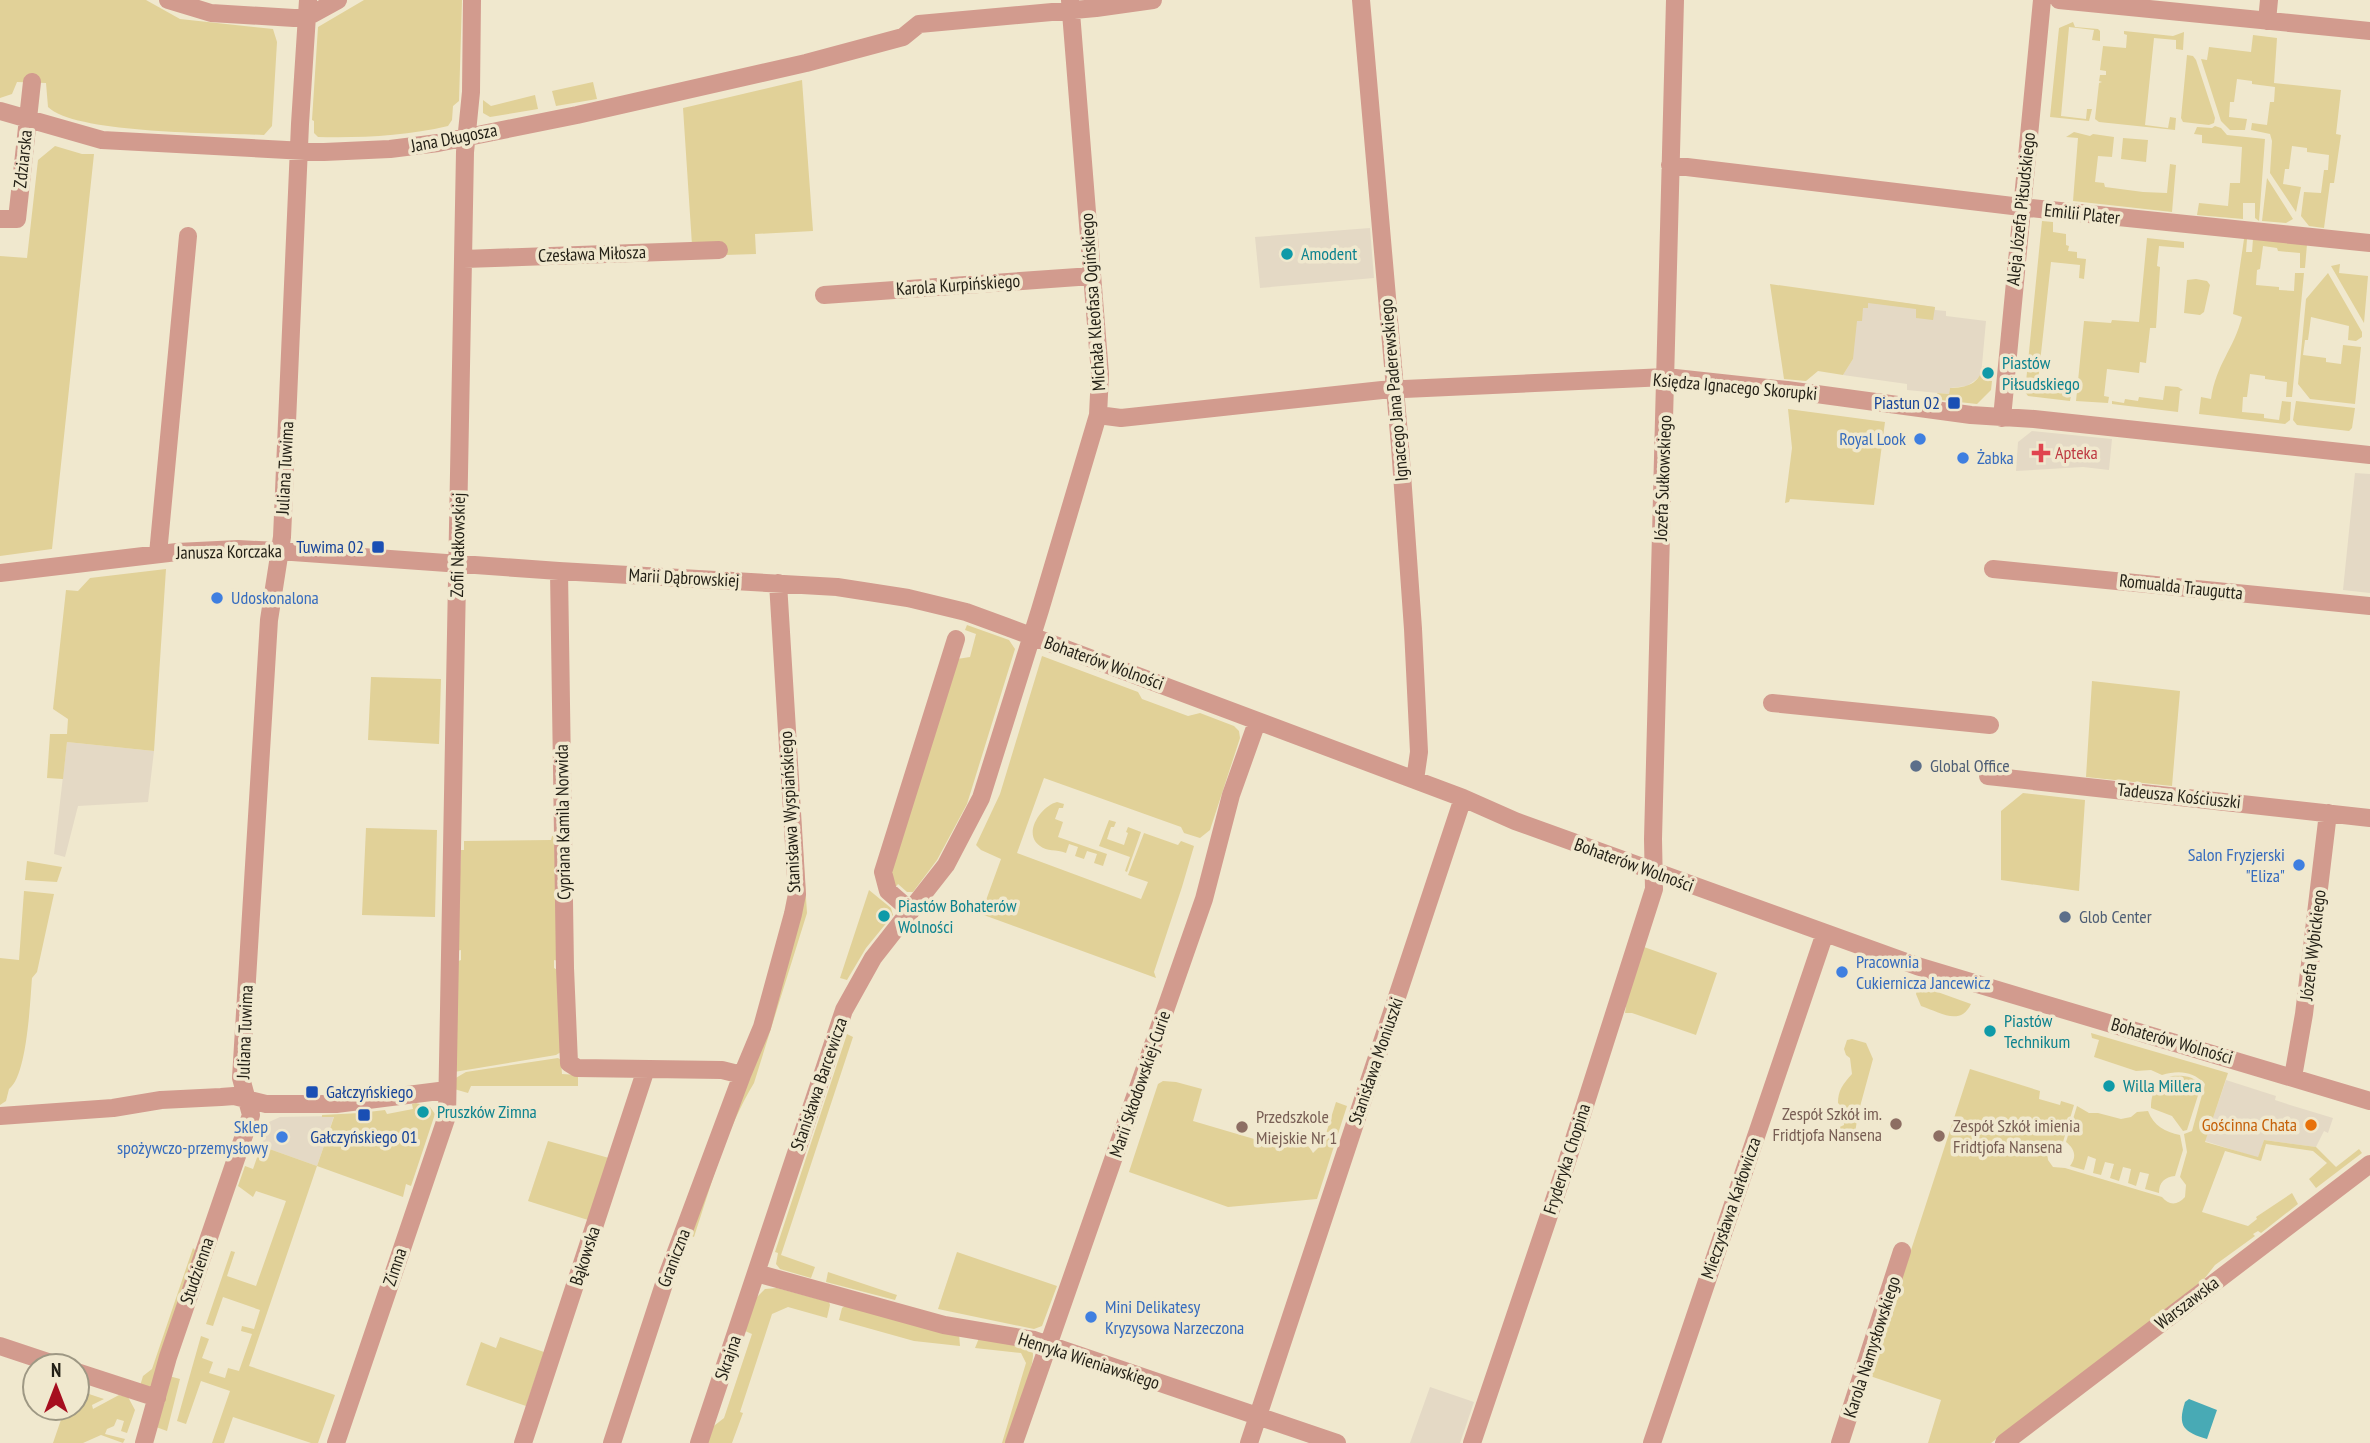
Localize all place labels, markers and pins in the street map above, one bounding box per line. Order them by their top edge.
place label: Amodent [1301,242,1357,265]
marker: Amodent [1279,246,1295,262]
place label: Piastów Piłsudskiego [2002,351,2080,395]
marker: Piastów Piłsudskiego [1980,365,1996,381]
place label: Piastun 02 [1874,391,1940,414]
marker: Piastun 02 [1946,395,1962,411]
place label: Royal Look [1839,427,1906,450]
marker: Royal Look [1912,431,1928,447]
place label: Apteka [2055,441,2098,464]
marker: Apteka [2033,445,2049,461]
place label: Żabka [1977,446,2014,469]
marker: Żabka [1955,450,1971,466]
place label: Tuwima 02 [296,535,364,558]
marker: Tuwima 02 [370,539,386,555]
place label: Udoskonalona [231,586,319,609]
marker: Udoskonalona [209,590,225,606]
place label: Global Office [1930,754,2010,777]
marker: Global Office [1908,758,1924,774]
place label: Salon Fryzjerski "Eliza" [2188,843,2285,887]
marker: Salon Fryzjerski "Eliza" [2291,857,2307,873]
place label: Piastów Bohaterów Wolności [898,894,1017,938]
place label: Glob Center [2079,905,2152,928]
marker: Piastów Bohaterów Wolności [876,908,892,924]
marker: Glob Center [2057,909,2073,925]
place label: Pracownia Cukiernicza Jancewicz [1856,950,1991,994]
marker: Pracownia Cukiernicza Jancewicz [1834,964,1850,980]
place label: Piastów Technikum [2004,1009,2070,1053]
marker: Piastów Technikum [1982,1023,1998,1039]
place label: Willa Millera [2123,1074,2202,1097]
marker: Willa Millera [2101,1078,2117,1094]
place label: Gałczyńskiego [326,1080,414,1103]
marker: Gałczyńskiego [304,1084,320,1100]
place label: Pruszków Zimna [437,1100,537,1123]
place label: Zespół Szkół im. Fridtjofa Nansena [1772,1102,1882,1146]
marker: Pruszków Zimna [415,1104,431,1120]
place label: Przedszkole Miejskie Nr 1 [1256,1105,1337,1149]
marker: Gałczyńskiego 01 [356,1107,372,1123]
place label: Gościnna Chata [2202,1113,2297,1136]
place label: Zespół Szkół imienia Fridtjofa Nansena [1953,1114,2080,1158]
place label: Sklep spożywczo-przemysłowy [117,1115,268,1159]
marker: Zespół Szkół im. Fridtjofa Nansena [1888,1116,1904,1132]
marker: Gościnna Chata [2303,1117,2319,1133]
marker: Przedszkole Miejskie Nr 1 [1234,1119,1250,1135]
place label: Gałczyńskiego 01 [310,1125,418,1148]
marker: Zespół Szkół imienia Fridtjofa Nansena [1931,1128,1947,1144]
marker: Sklep spożywczo-przemysłowy [274,1129,290,1145]
place label: Mini Delikatesy Kryzysowa Narzeczona [1105,1295,1244,1339]
marker: Mini Delikatesy Kryzysowa Narzeczona [1083,1309,1099,1325]

